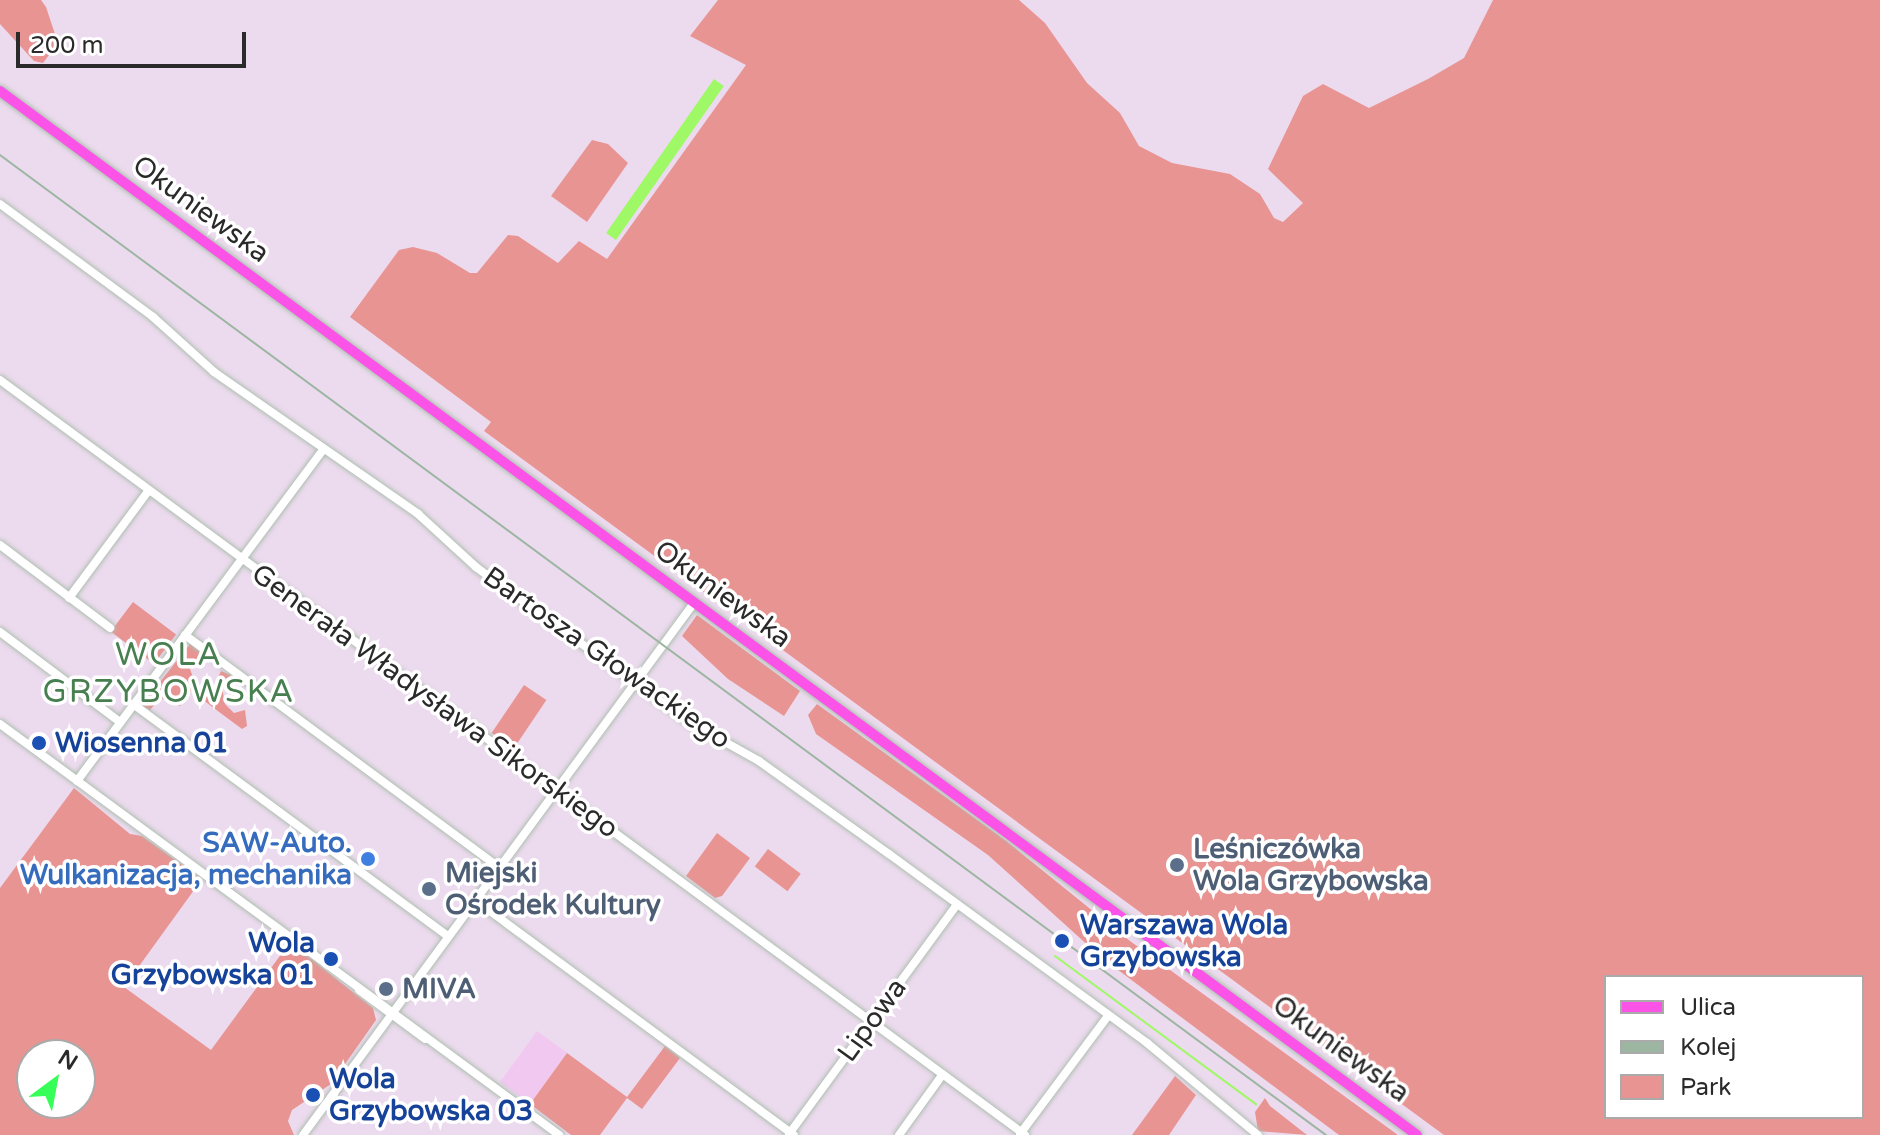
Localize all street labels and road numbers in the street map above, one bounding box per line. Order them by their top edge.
street label: Okuniewska [126,148,276,270]
street label: Okuniewska [648,533,798,655]
street label: Generała Władysława Sikorskiego [245,557,625,845]
street label: Bartosza Głowackiego [477,560,737,756]
street label: Lipowa [830,972,914,1068]
street label: Okuniewska [1266,988,1416,1110]

